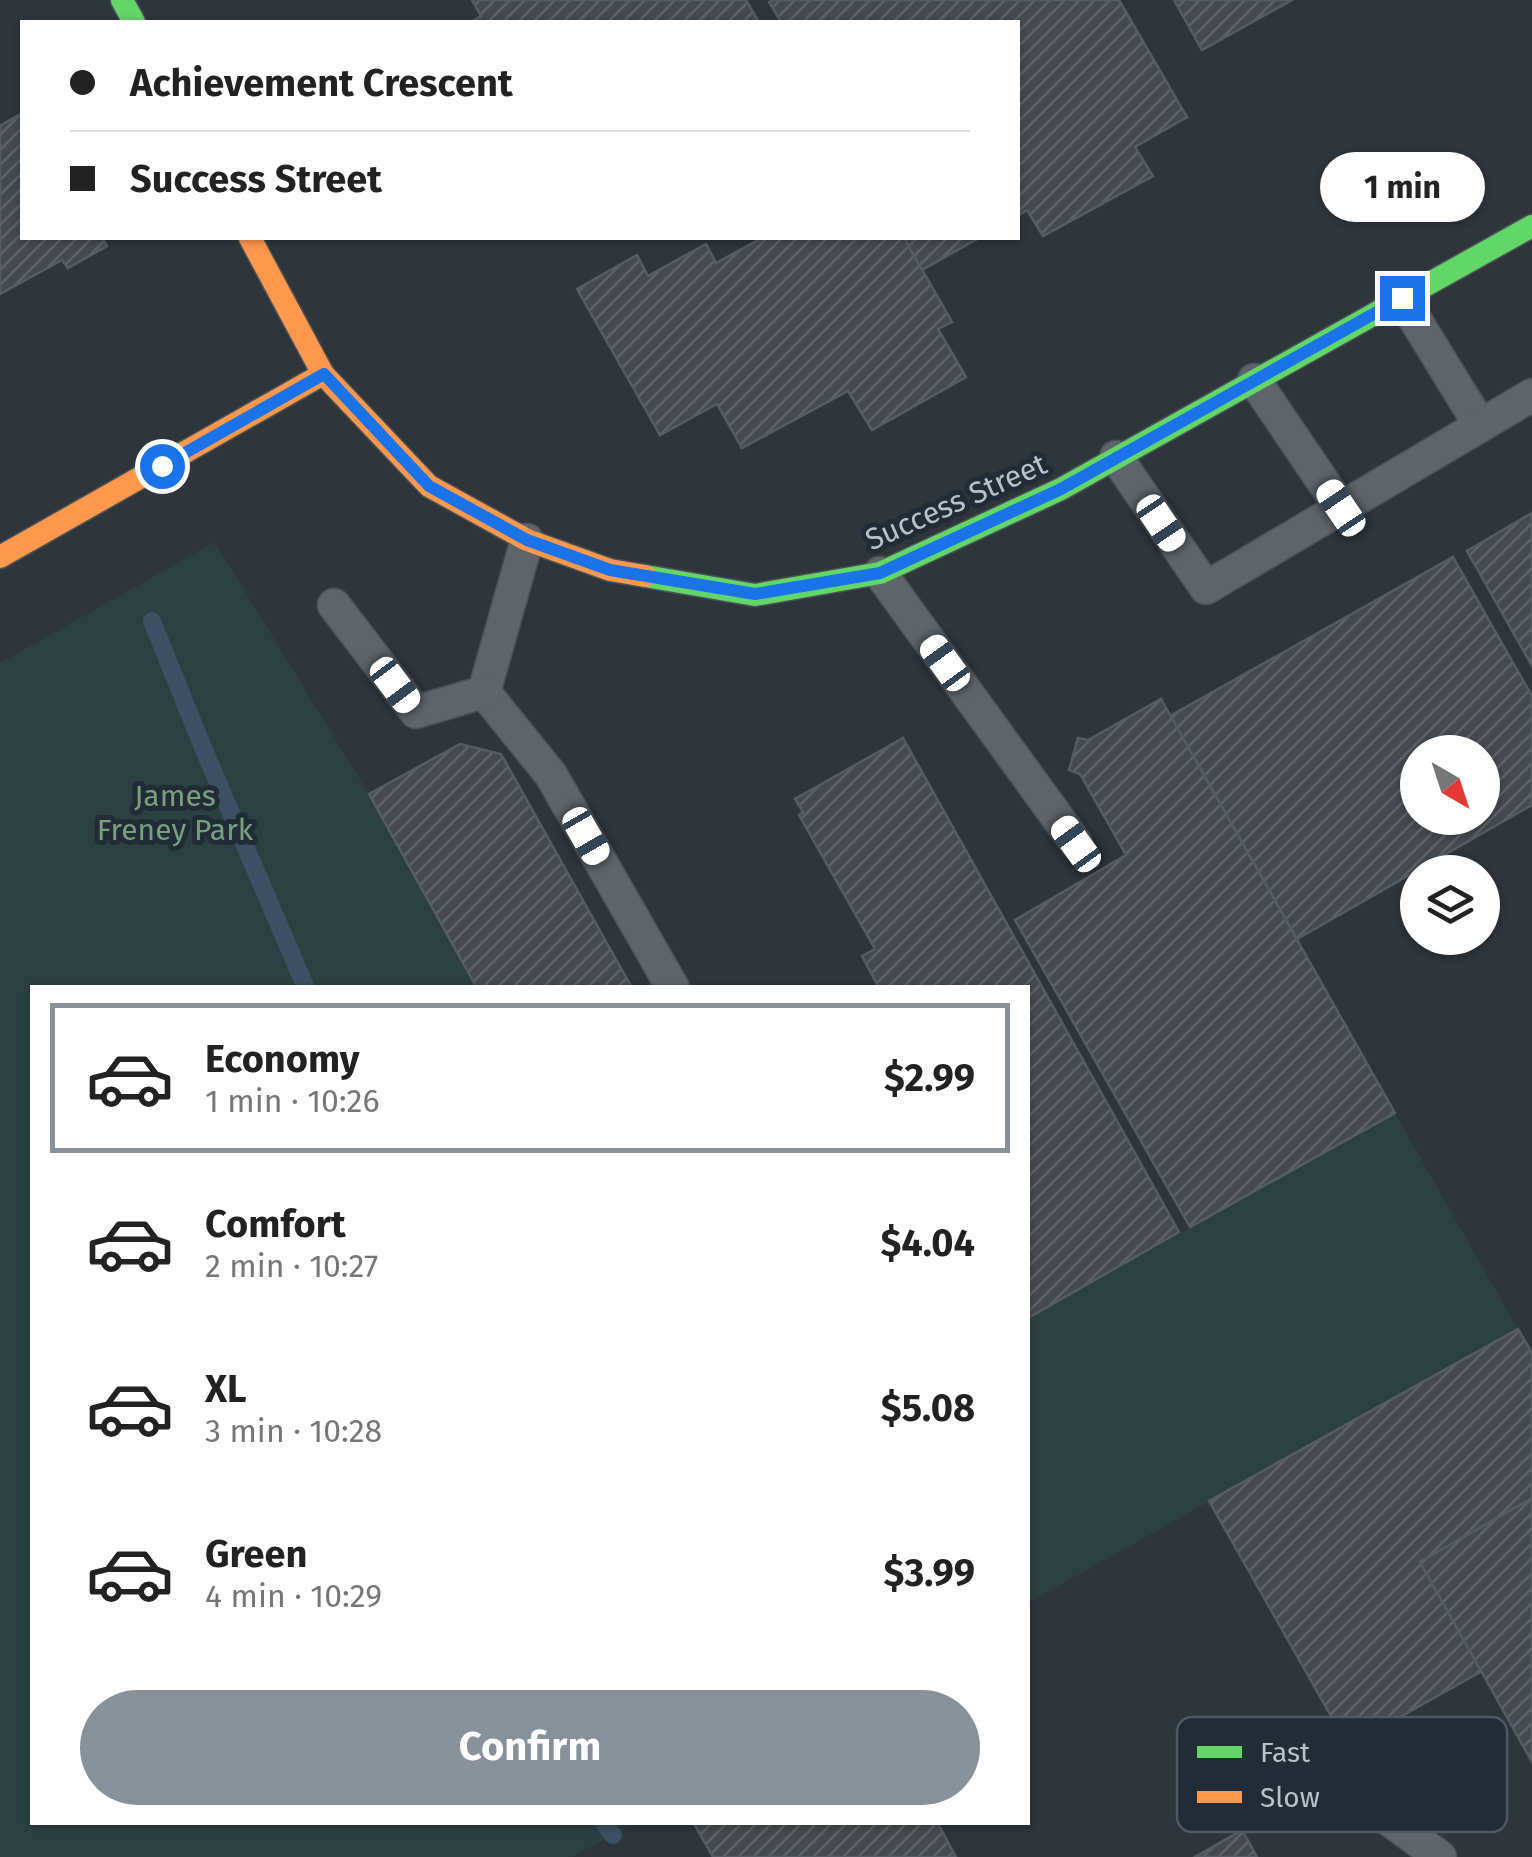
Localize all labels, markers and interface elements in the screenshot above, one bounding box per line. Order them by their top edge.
text: Achievement Crescent [130,60,513,106]
callout: 1 min [1320,153,1484,223]
text: Success Street [130,156,382,202]
text: 1 min [1364,168,1441,206]
route end [1380,276,1425,321]
route start [140,444,185,489]
street label: Success Street [860,446,1052,558]
car [1312,475,1370,541]
car [1132,490,1190,556]
car [915,630,975,696]
car [365,652,425,718]
north arrow [1400,735,1500,835]
map controls [1400,735,1500,955]
park label: James Freney Park [97,778,254,848]
car [558,803,614,869]
car [1046,811,1106,877]
button: layers [1400,855,1500,955]
icon: car [85,1033,175,1123]
text: Economy [205,1036,360,1082]
text: $2.99 [884,1055,975,1101]
text: 1 min · 10:26 [205,1082,379,1120]
icon: car [85,1198,175,1288]
text: Comfort [205,1201,346,1247]
text: $4.04 [880,1220,975,1266]
text: 2 min · 10:27 [205,1247,378,1285]
icon: car [85,1363,175,1453]
text: XL [205,1366,247,1412]
text: $5.08 [881,1385,975,1431]
text: 3 min · 10:28 [205,1412,382,1450]
icon: car [85,1528,175,1618]
text: Green [205,1531,308,1577]
text: $3.99 [884,1550,975,1596]
text: 4 min · 10:29 [205,1577,382,1615]
button: Confirm [80,1690,980,1805]
legend [1177,1717,1507,1832]
text: Fast [1260,1736,1311,1769]
text: Slow [1260,1781,1320,1814]

